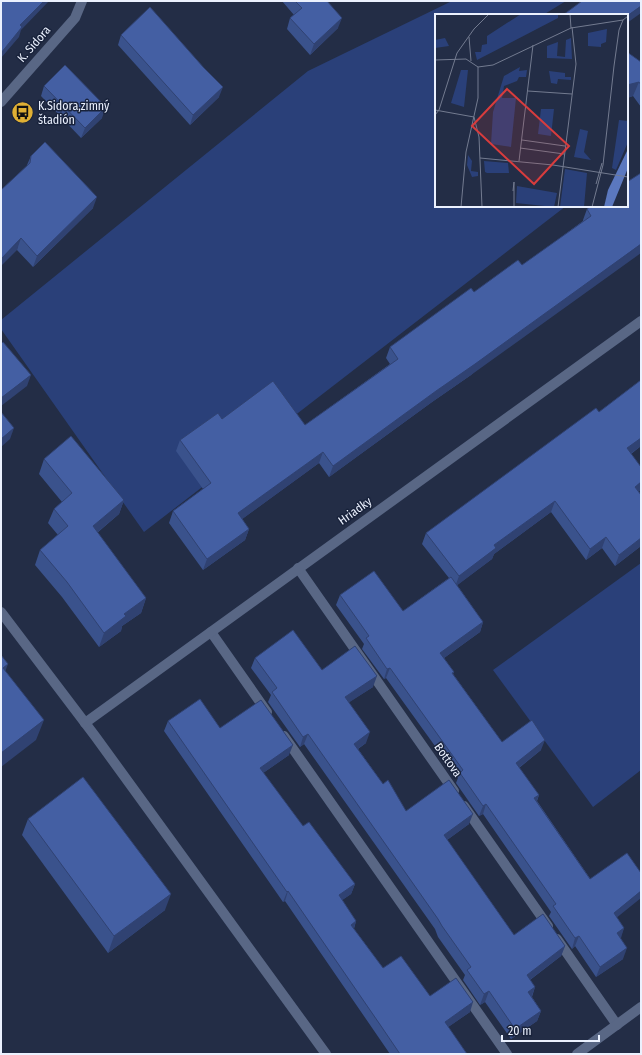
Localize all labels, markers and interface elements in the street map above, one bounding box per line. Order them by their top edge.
inset map [435,14,628,207]
street label: K. Sidora [15,23,54,65]
place label: K.Sidora,zimný štadión [38,99,110,127]
bus stop icon: K.Sidora,zimný štadión [9,100,35,126]
street label: Hriadky [336,494,375,528]
street label: Bottova [431,740,465,780]
scale bar [502,1017,599,1043]
text: 20 m [508,1024,532,1038]

